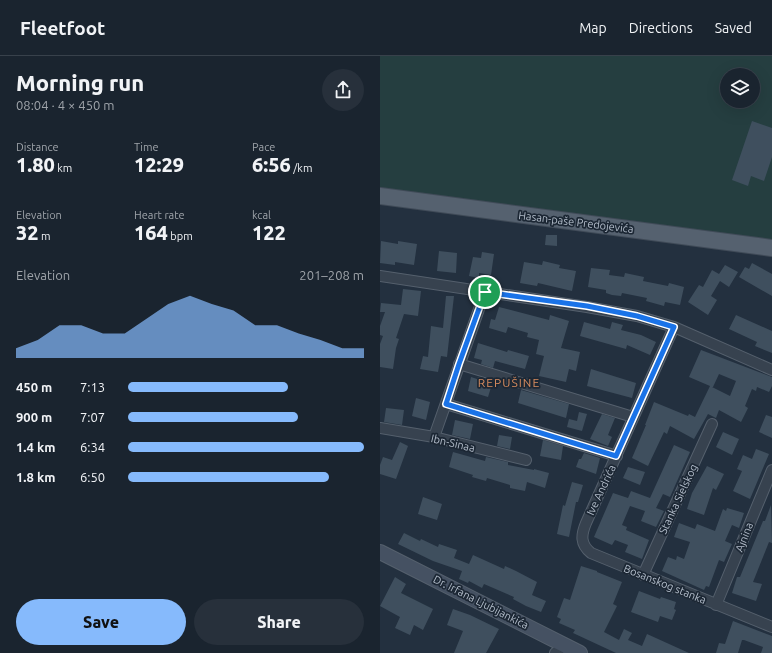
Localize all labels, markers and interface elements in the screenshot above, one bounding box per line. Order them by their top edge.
text: Fleetfoot [20,17,105,39]
text: Map [579,20,607,36]
text: Directions [629,20,693,36]
text: Saved [715,20,752,36]
map controls [720,68,760,108]
button: layers [720,68,760,108]
button: share [322,69,364,111]
text: Morning run [16,70,144,95]
text: 08:04 · 4 × 450 m [16,98,115,112]
text: Distance [16,141,59,153]
text: Time [134,141,159,153]
text: Pace [252,141,275,153]
text: 1.80 [16,153,55,176]
text: 12:29 [134,153,184,176]
text: 6:56 [252,153,291,176]
text: km [55,162,72,174]
text: /km [291,162,312,174]
text: Elevation [16,209,62,221]
text: Heart rate [134,209,185,221]
text: kcal [252,209,271,221]
street label: Hasan-paše Predojevića [518,209,634,235]
text: 32 [16,221,39,244]
text: 164 [134,221,168,244]
text: 122 [252,221,286,244]
text: m [39,230,51,242]
text: bpm [168,230,193,242]
text: Elevation [16,268,70,282]
text: 201–208 m [299,268,364,282]
pin [468,275,502,309]
icon: arrive [474,281,496,303]
district label: REPUŠINE [478,376,540,389]
text: 450 m [16,380,52,394]
text: 7:13 [80,380,105,394]
text: 900 m [16,410,52,424]
text: 7:07 [80,410,105,424]
street label: Ibn-Sinaa [430,432,476,454]
text: 1.4 km [16,440,55,454]
text: 6:34 [80,440,105,454]
street label: Stanka Sielskog [657,462,699,536]
street label: Ive Andrića [584,463,618,517]
text: 1.8 km [16,470,55,484]
text: 6:50 [80,470,105,484]
street label: Ajnina [733,521,755,553]
street label: Bosanskog stanka [622,562,708,606]
street label: Dr. Irfana Ljubijankića [431,573,531,631]
button: Save [16,599,186,645]
button: Share [194,599,364,645]

